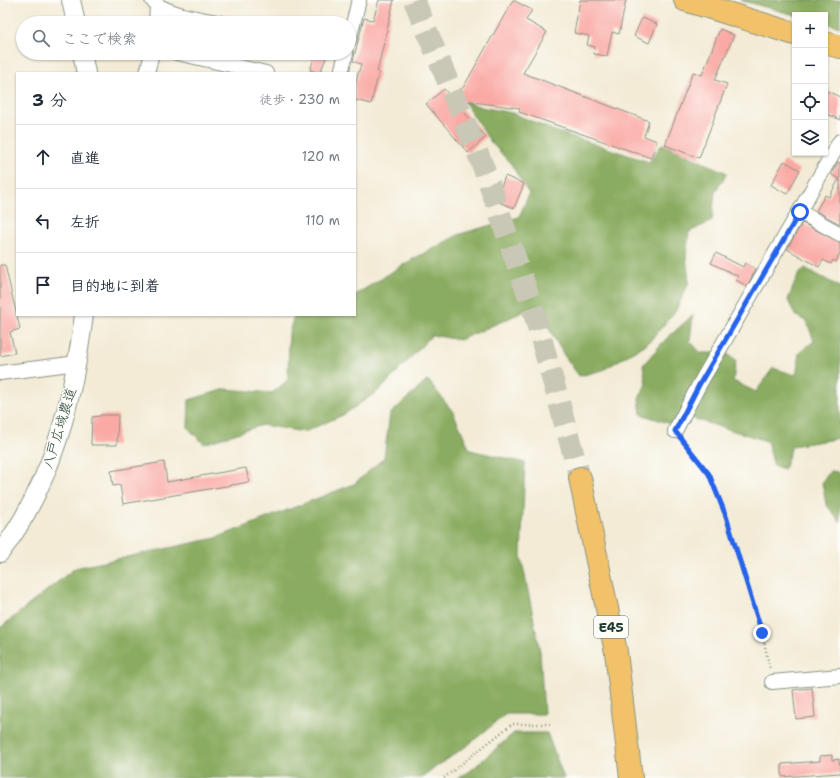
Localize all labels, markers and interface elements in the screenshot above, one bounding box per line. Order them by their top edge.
map controls [792,12,828,156]
button: + [792,12,828,48]
search box [16,16,356,60]
icon: search [30,27,52,49]
text: ここで検索 [62,29,137,49]
button: − [792,48,828,84]
button: locate [792,84,828,120]
text: 3 分 [32,89,67,111]
text: 徒歩 · 230 m [259,91,340,108]
button: layers [792,120,828,156]
icon: ahead [32,146,54,168]
text: 直進 [70,148,100,168]
text: 120 m [302,148,340,165]
route start [791,203,809,221]
icon: left [32,210,54,232]
text: 左折 [70,212,100,232]
text: 110 m [305,212,340,229]
icon: arrive [32,274,54,296]
text: 目的地に到着 [70,276,160,296]
street label: 八戸広域農道 [38,385,80,471]
road number: E45 [594,616,628,638]
route end [753,624,771,642]

